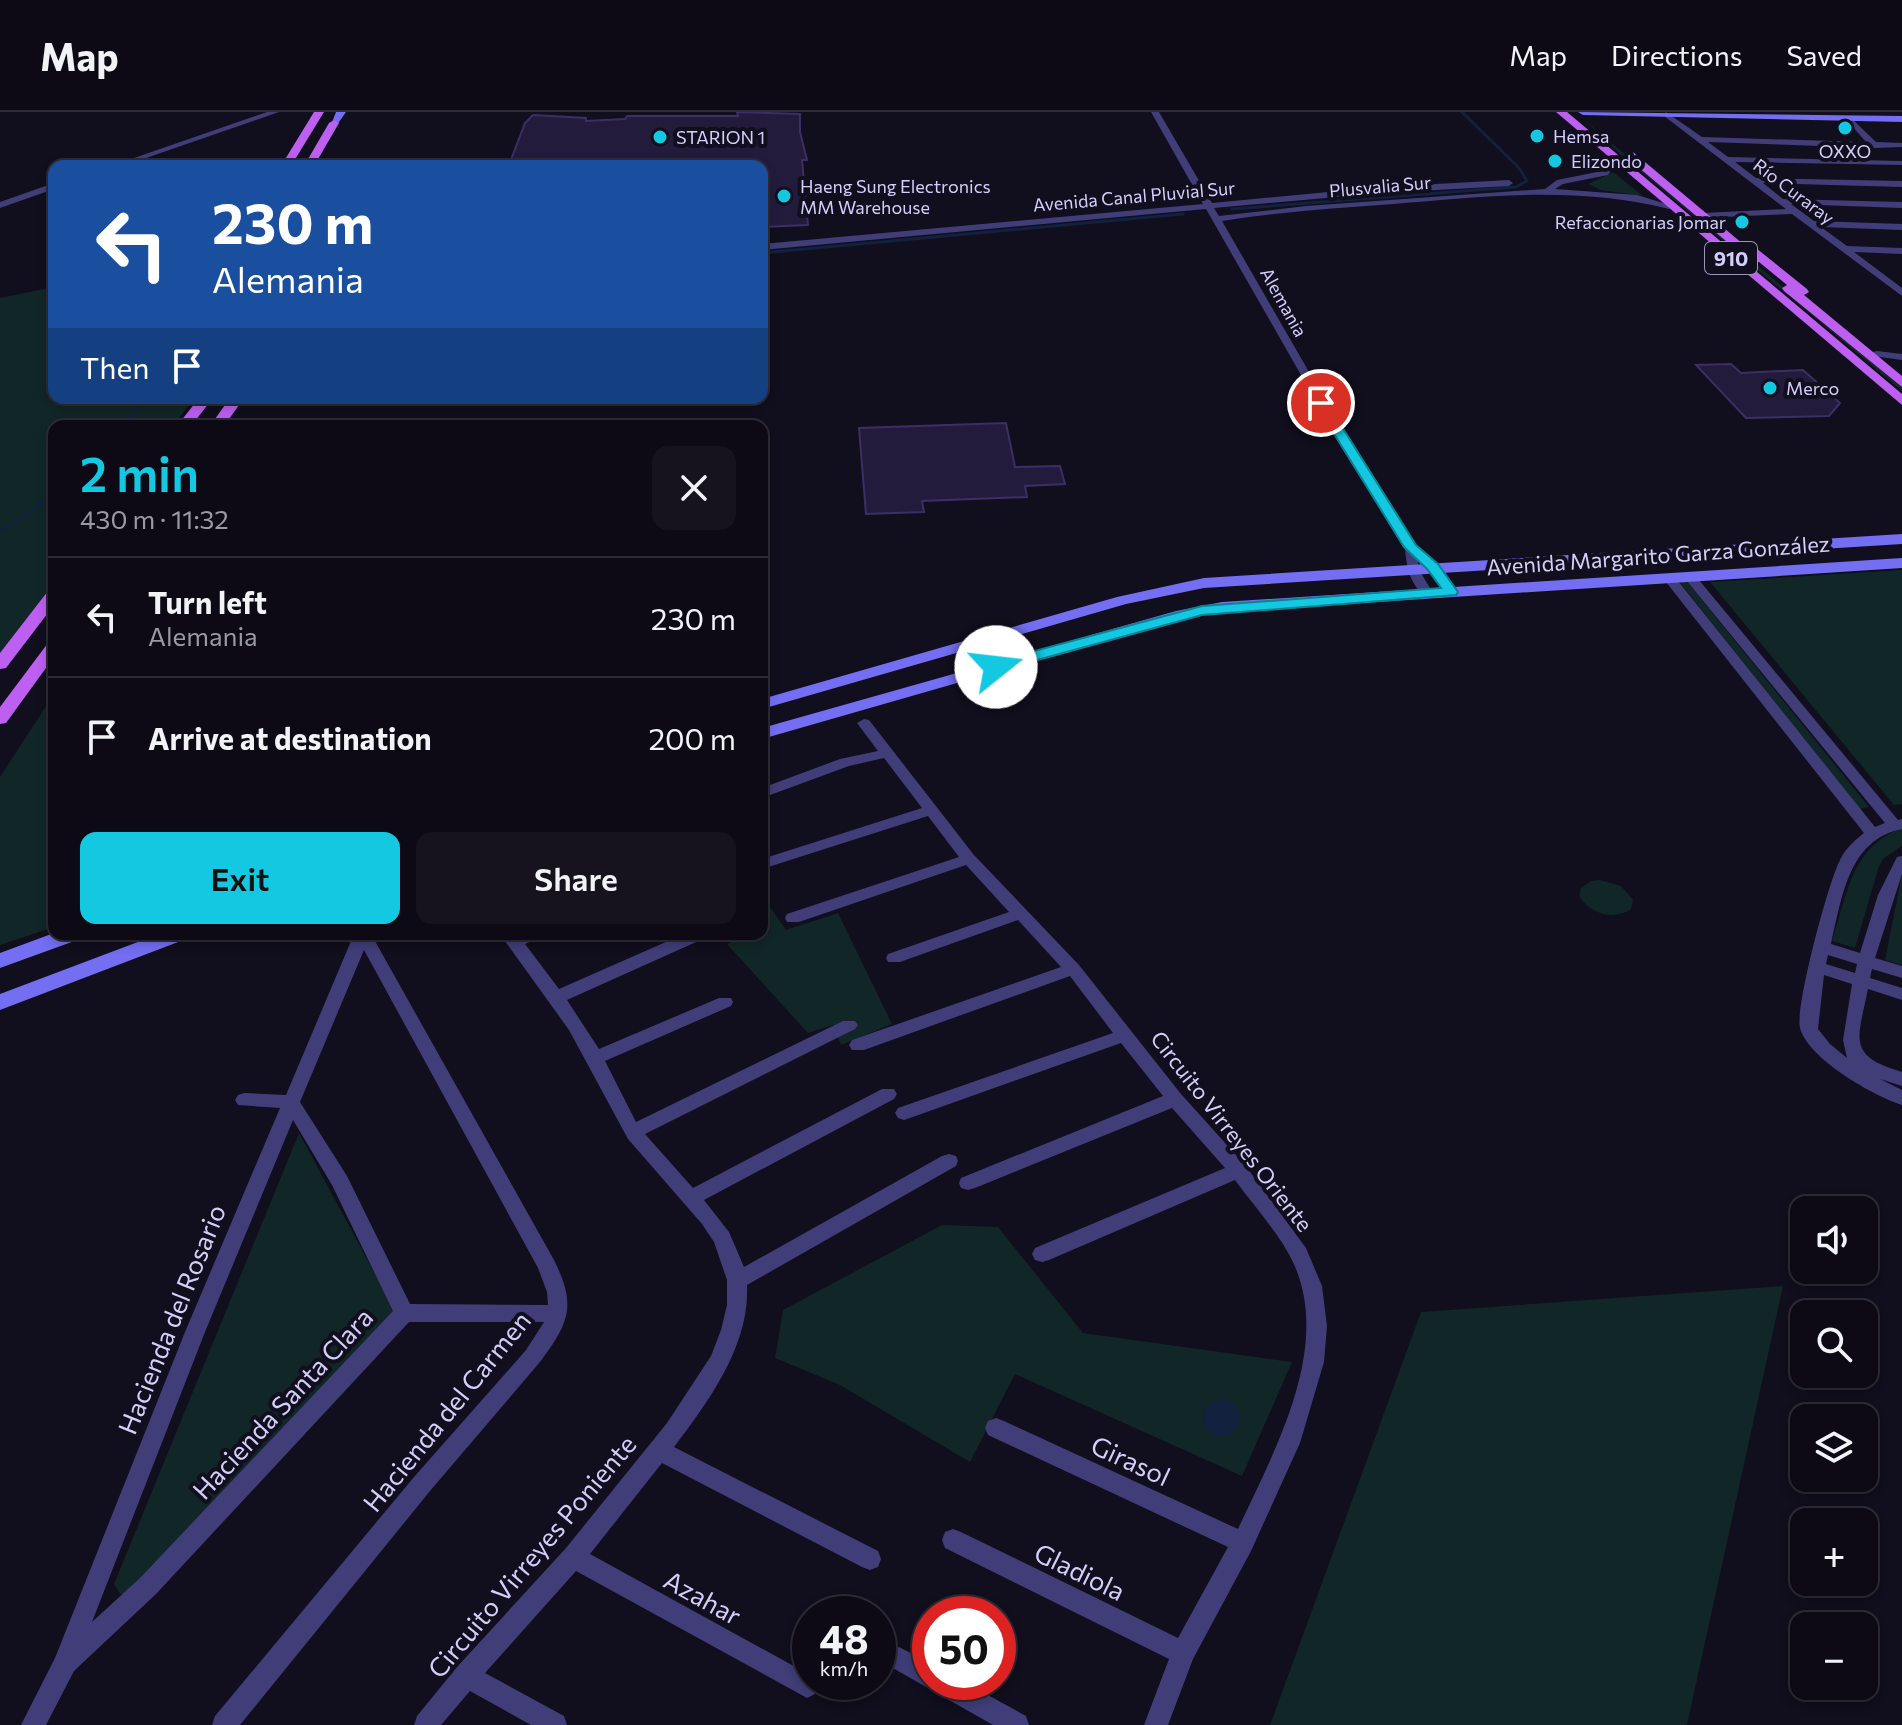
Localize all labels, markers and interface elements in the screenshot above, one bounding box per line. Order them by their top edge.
text: Map [40,32,119,79]
text: Map [1509,38,1567,72]
text: Directions [1611,38,1742,72]
text: Saved [1786,38,1862,72]
marker: OXXO [1836,119,1854,137]
place label: Hemsa [1553,125,1609,147]
place label: STARION 1 [676,126,765,148]
marker: Hemsa [1528,127,1546,145]
marker: STARION 1 [651,128,669,146]
place label: OXXO [1819,140,1871,162]
place label: Elizondo [1571,150,1642,172]
marker: Elizondo [1546,152,1564,170]
street label: Río Curaray [1749,154,1839,228]
street label: Plusvalia Sur [1328,171,1432,201]
place label: Haeng Sung Electronics MM Warehouse [800,175,991,218]
street label: Avenida Canal Pluvial Sur [1032,176,1236,216]
text: 230 m [212,187,373,256]
marker: Haeng Sung Electronics MM Warehouse [775,187,793,205]
icon: left [80,192,184,296]
place label: Refaccionarias Jomar [1555,211,1726,233]
marker: Refaccionarias Jomar [1733,213,1751,231]
road number: 910 [1705,242,1757,274]
text: Alemania [212,256,364,300]
street label: Alemania [1256,263,1312,341]
icon: arrive [165,344,209,388]
text: Then [80,348,149,385]
pin [1287,369,1355,437]
place label: Merco [1786,377,1839,399]
marker: Merco [1761,379,1779,397]
icon: arrive [1299,381,1343,425]
text: 2 min [80,443,199,502]
button: close [652,446,736,530]
text: 430 m · 11:32 [80,503,229,534]
street label: Avenida Margarito Garza González [1485,530,1831,580]
text: Turn left [148,583,267,620]
icon: left [80,595,124,639]
text: 230 m [651,599,736,636]
text: Alemania [148,620,258,651]
position arrow [954,625,1038,709]
icon: arrive [80,715,124,759]
text: Arrive at destination [148,719,432,756]
text: 200 m [648,719,736,756]
button: Exit [80,832,400,924]
button: Share [416,832,736,924]
street label: Circuito Virreyes Oriente [1145,1025,1319,1237]
map controls [1790,1196,1878,1700]
button: sound [1790,1196,1878,1284]
street label: Hacienda del Rosario [111,1200,231,1438]
button: search [1790,1300,1878,1388]
street label: Hacienda Santa Clara [186,1301,378,1505]
street label: Hacienda del Carmen [356,1305,536,1517]
button: layers [1790,1404,1878,1492]
street label: Circuito Virreyes Poniente [420,1428,642,1684]
street label: Girasol [1087,1428,1175,1492]
button: + [1790,1508,1878,1596]
street label: Gladiola [1030,1536,1130,1606]
street label: Azahar [659,1563,747,1631]
speed limit sign: 50 [912,1596,1016,1700]
button: − [1790,1612,1878,1700]
text: 48 [819,1613,869,1662]
text: km/h [820,1656,868,1680]

